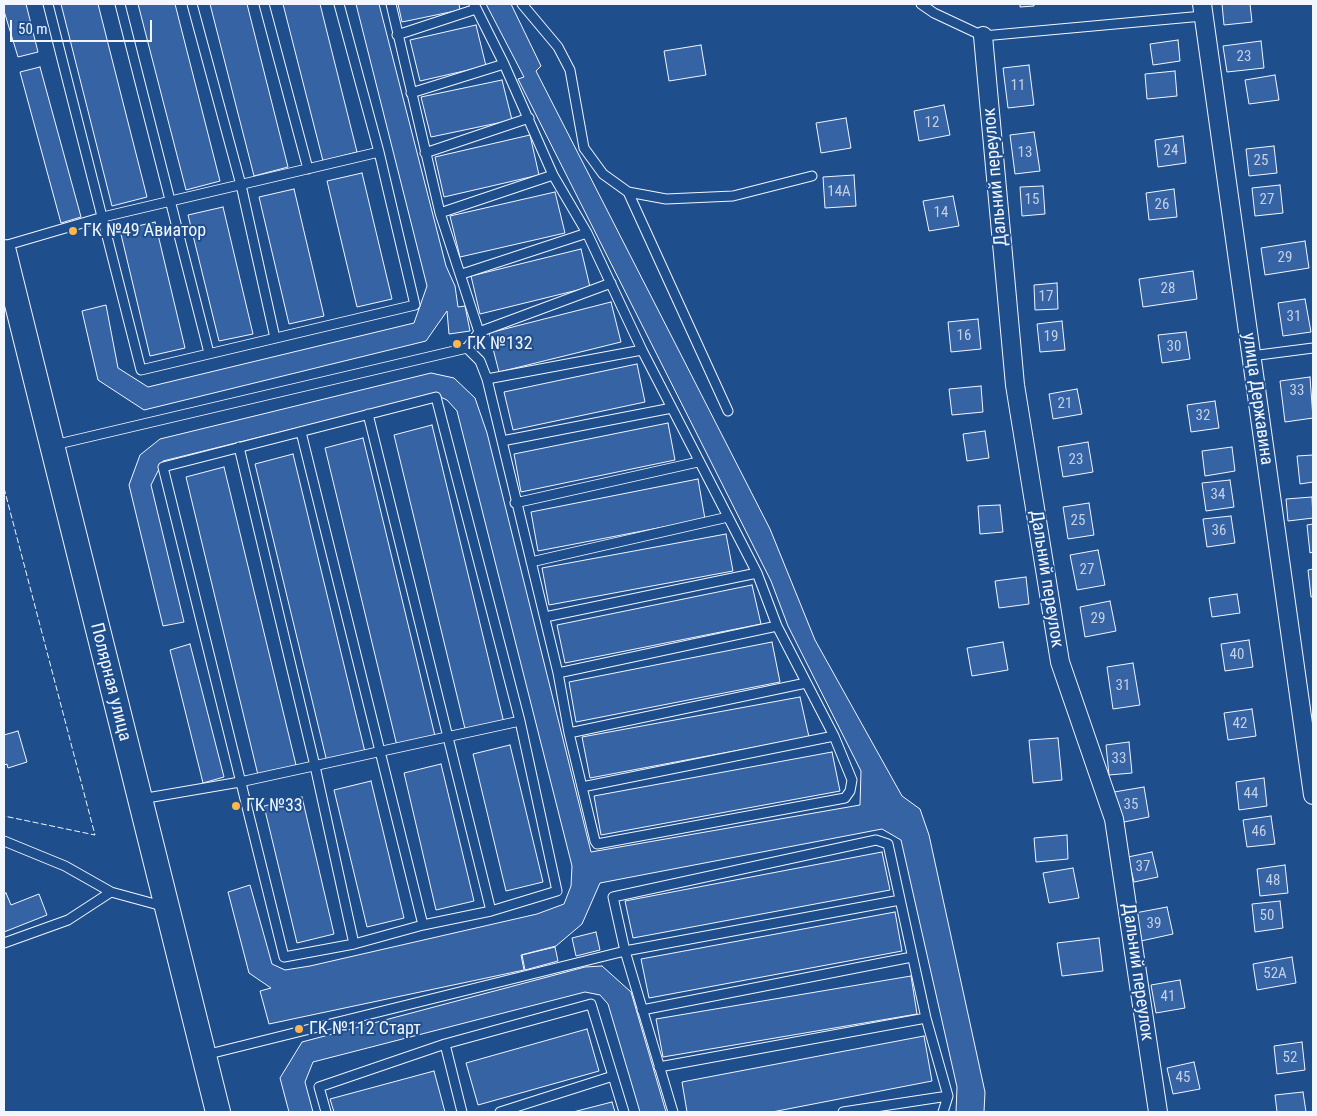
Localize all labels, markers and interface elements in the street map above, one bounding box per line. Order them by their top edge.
scale bar [12,10,155,42]
text: 50 m [18,20,48,38]
house number: 23 [1237,48,1251,66]
house number: 11 [1011,77,1025,95]
street label: Дальний переулок [979,107,1013,247]
house number: 12 [925,114,939,132]
house number: 24 [1164,142,1178,160]
house number: 13 [1018,144,1032,162]
house number: 25 [1254,152,1268,170]
house number: 14А [827,183,851,201]
house number: 15 [1025,191,1039,209]
house number: 27 [1260,191,1274,209]
house number: 26 [1155,196,1169,214]
house number: 14 [934,204,948,222]
place label: ГК №49 Авиатор [83,220,206,242]
marker: ГК №49 Авиатор [67,225,79,237]
house number: 29 [1278,249,1292,267]
house number: 28 [1161,280,1175,298]
house number: 17 [1039,288,1053,306]
house number: 31 [1287,308,1301,326]
house number: 16 [957,327,971,345]
house number: 19 [1044,328,1058,346]
street label: улица Державина [1237,331,1277,467]
place label: ГК №132 [467,333,533,355]
marker: ГК №132 [451,338,463,350]
house number: 30 [1167,338,1181,356]
house number: 33 [1290,382,1304,400]
house number: 21 [1058,395,1072,413]
house number: 32 [1196,407,1210,425]
house number: 23 [1069,451,1083,469]
house number: 34 [1211,486,1225,504]
street label: Дальний переулок [1024,509,1068,649]
house number: 25 [1071,512,1085,530]
house number: 36 [1212,522,1226,540]
house number: 27 [1080,561,1094,579]
house number: 29 [1091,610,1105,628]
street label: Полярная улица [85,621,135,743]
house number: 40 [1230,646,1244,664]
house number: 31 [1116,677,1130,695]
house number: 42 [1233,715,1247,733]
house number: 33 [1112,750,1126,768]
house number: 44 [1244,785,1258,803]
place label: ГК №33 [246,795,303,817]
house number: 35 [1124,796,1138,814]
marker: ГК №33 [230,800,242,812]
house number: 46 [1252,823,1266,841]
house number: 37 [1136,858,1150,876]
house number: 48 [1266,872,1280,890]
street label: Дальний переулок [1117,902,1157,1042]
house number: 50 [1260,907,1274,925]
house number: 39 [1147,915,1161,933]
house number: 52А [1263,965,1287,983]
house number: 41 [1161,988,1175,1006]
place label: ГК №112 Старт [309,1018,421,1040]
marker: ГК №112 Старт [293,1023,305,1035]
house number: 52 [1283,1049,1297,1067]
house number: 45 [1176,1069,1190,1087]

